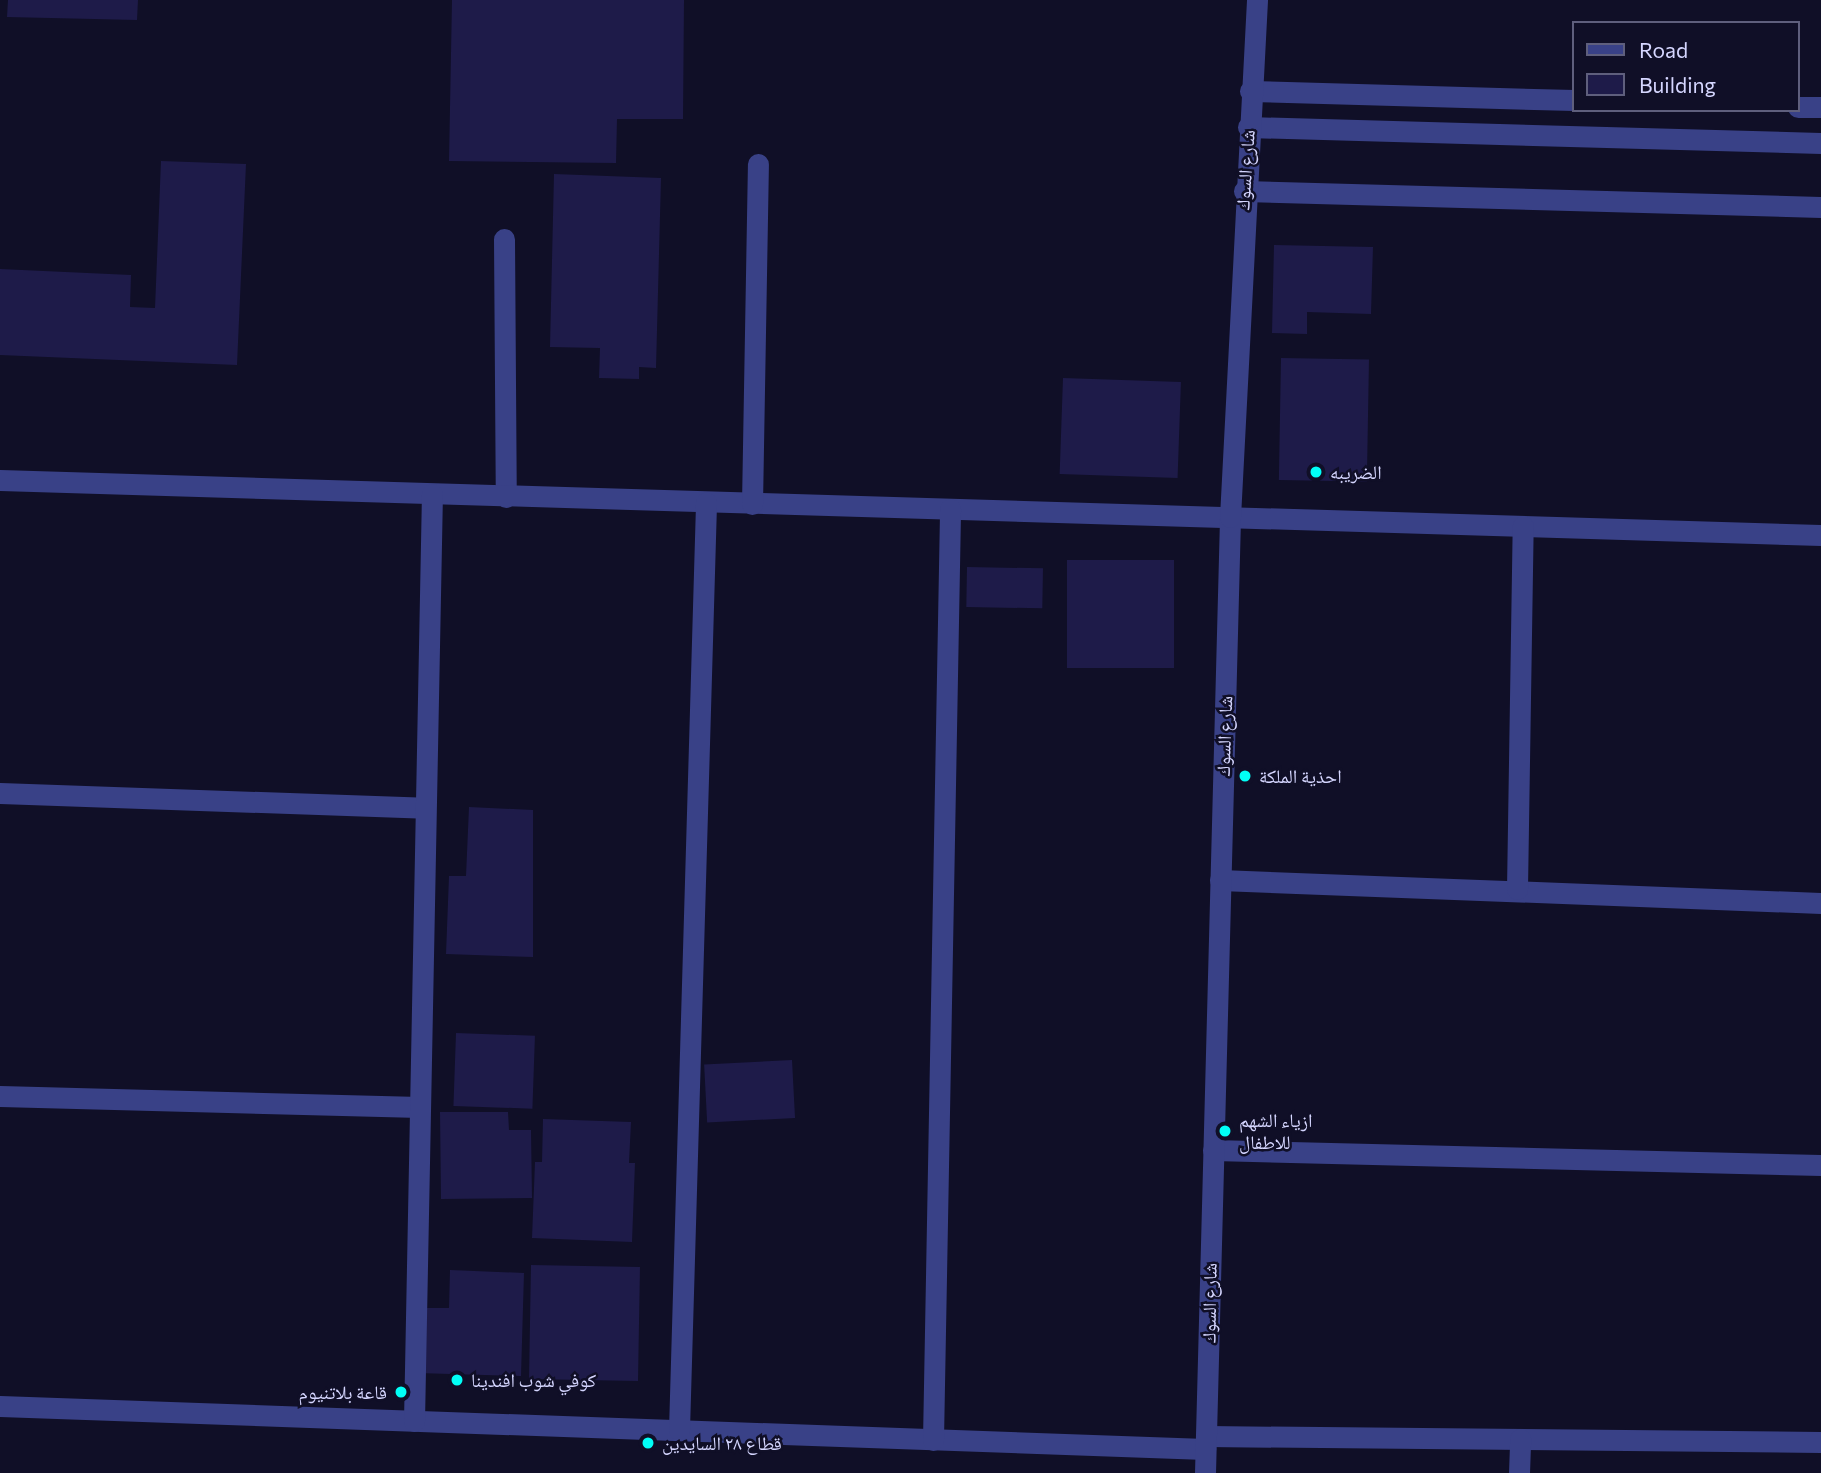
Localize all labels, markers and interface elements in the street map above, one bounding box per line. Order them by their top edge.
legend [1573,21,1800,112]
text: Road [1639,37,1688,62]
text: Building [1639,72,1716,97]
street label: شارع السوك [1231,129,1259,211]
place label: الضريبه [1330,461,1382,483]
marker: الضريبه [1308,464,1324,480]
street label: شارع السوك [1211,695,1237,777]
place label: احذية الملكة [1259,765,1342,787]
marker: احذية الملكة [1237,768,1253,784]
place label: ازياء الشهم للاطفال [1239,1109,1313,1153]
marker: ازياء الشهم للاطفال [1217,1123,1233,1139]
street label: شارع السوك [1197,1263,1221,1343]
place label: كوفي شوب افندينا [471,1369,596,1391]
marker: كوفي شوب افندينا [449,1372,465,1388]
place label: قاعة بلاتنيوم [298,1381,387,1403]
marker: قاعة بلاتنيوم [393,1384,409,1400]
place label: قطاع ٢٨ السايدين [662,1432,782,1454]
marker: قطاع ٢٨ السايدين [640,1435,656,1451]

